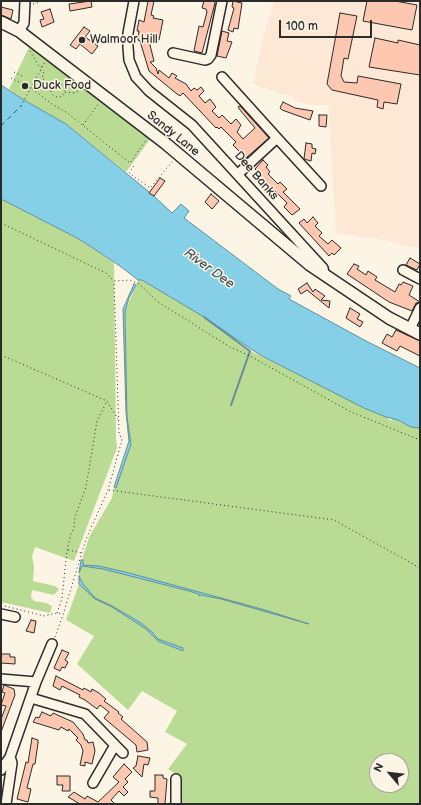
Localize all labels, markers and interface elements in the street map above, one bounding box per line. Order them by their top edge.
scale bar [281,12,374,38]
text: 100 m [286,19,318,34]
place label: Walmoor Hill [90,33,158,47]
marker: Walmoor Hill [77,35,87,45]
place label: Duck Food [33,79,91,93]
marker: Duck Food [20,81,30,91]
street label: Sandy Lane [144,108,202,160]
street label: Dee Banks [231,149,281,203]
water label: River Dee [181,246,237,292]
north arrow [369,753,409,793]
text: N [371,761,387,774]

